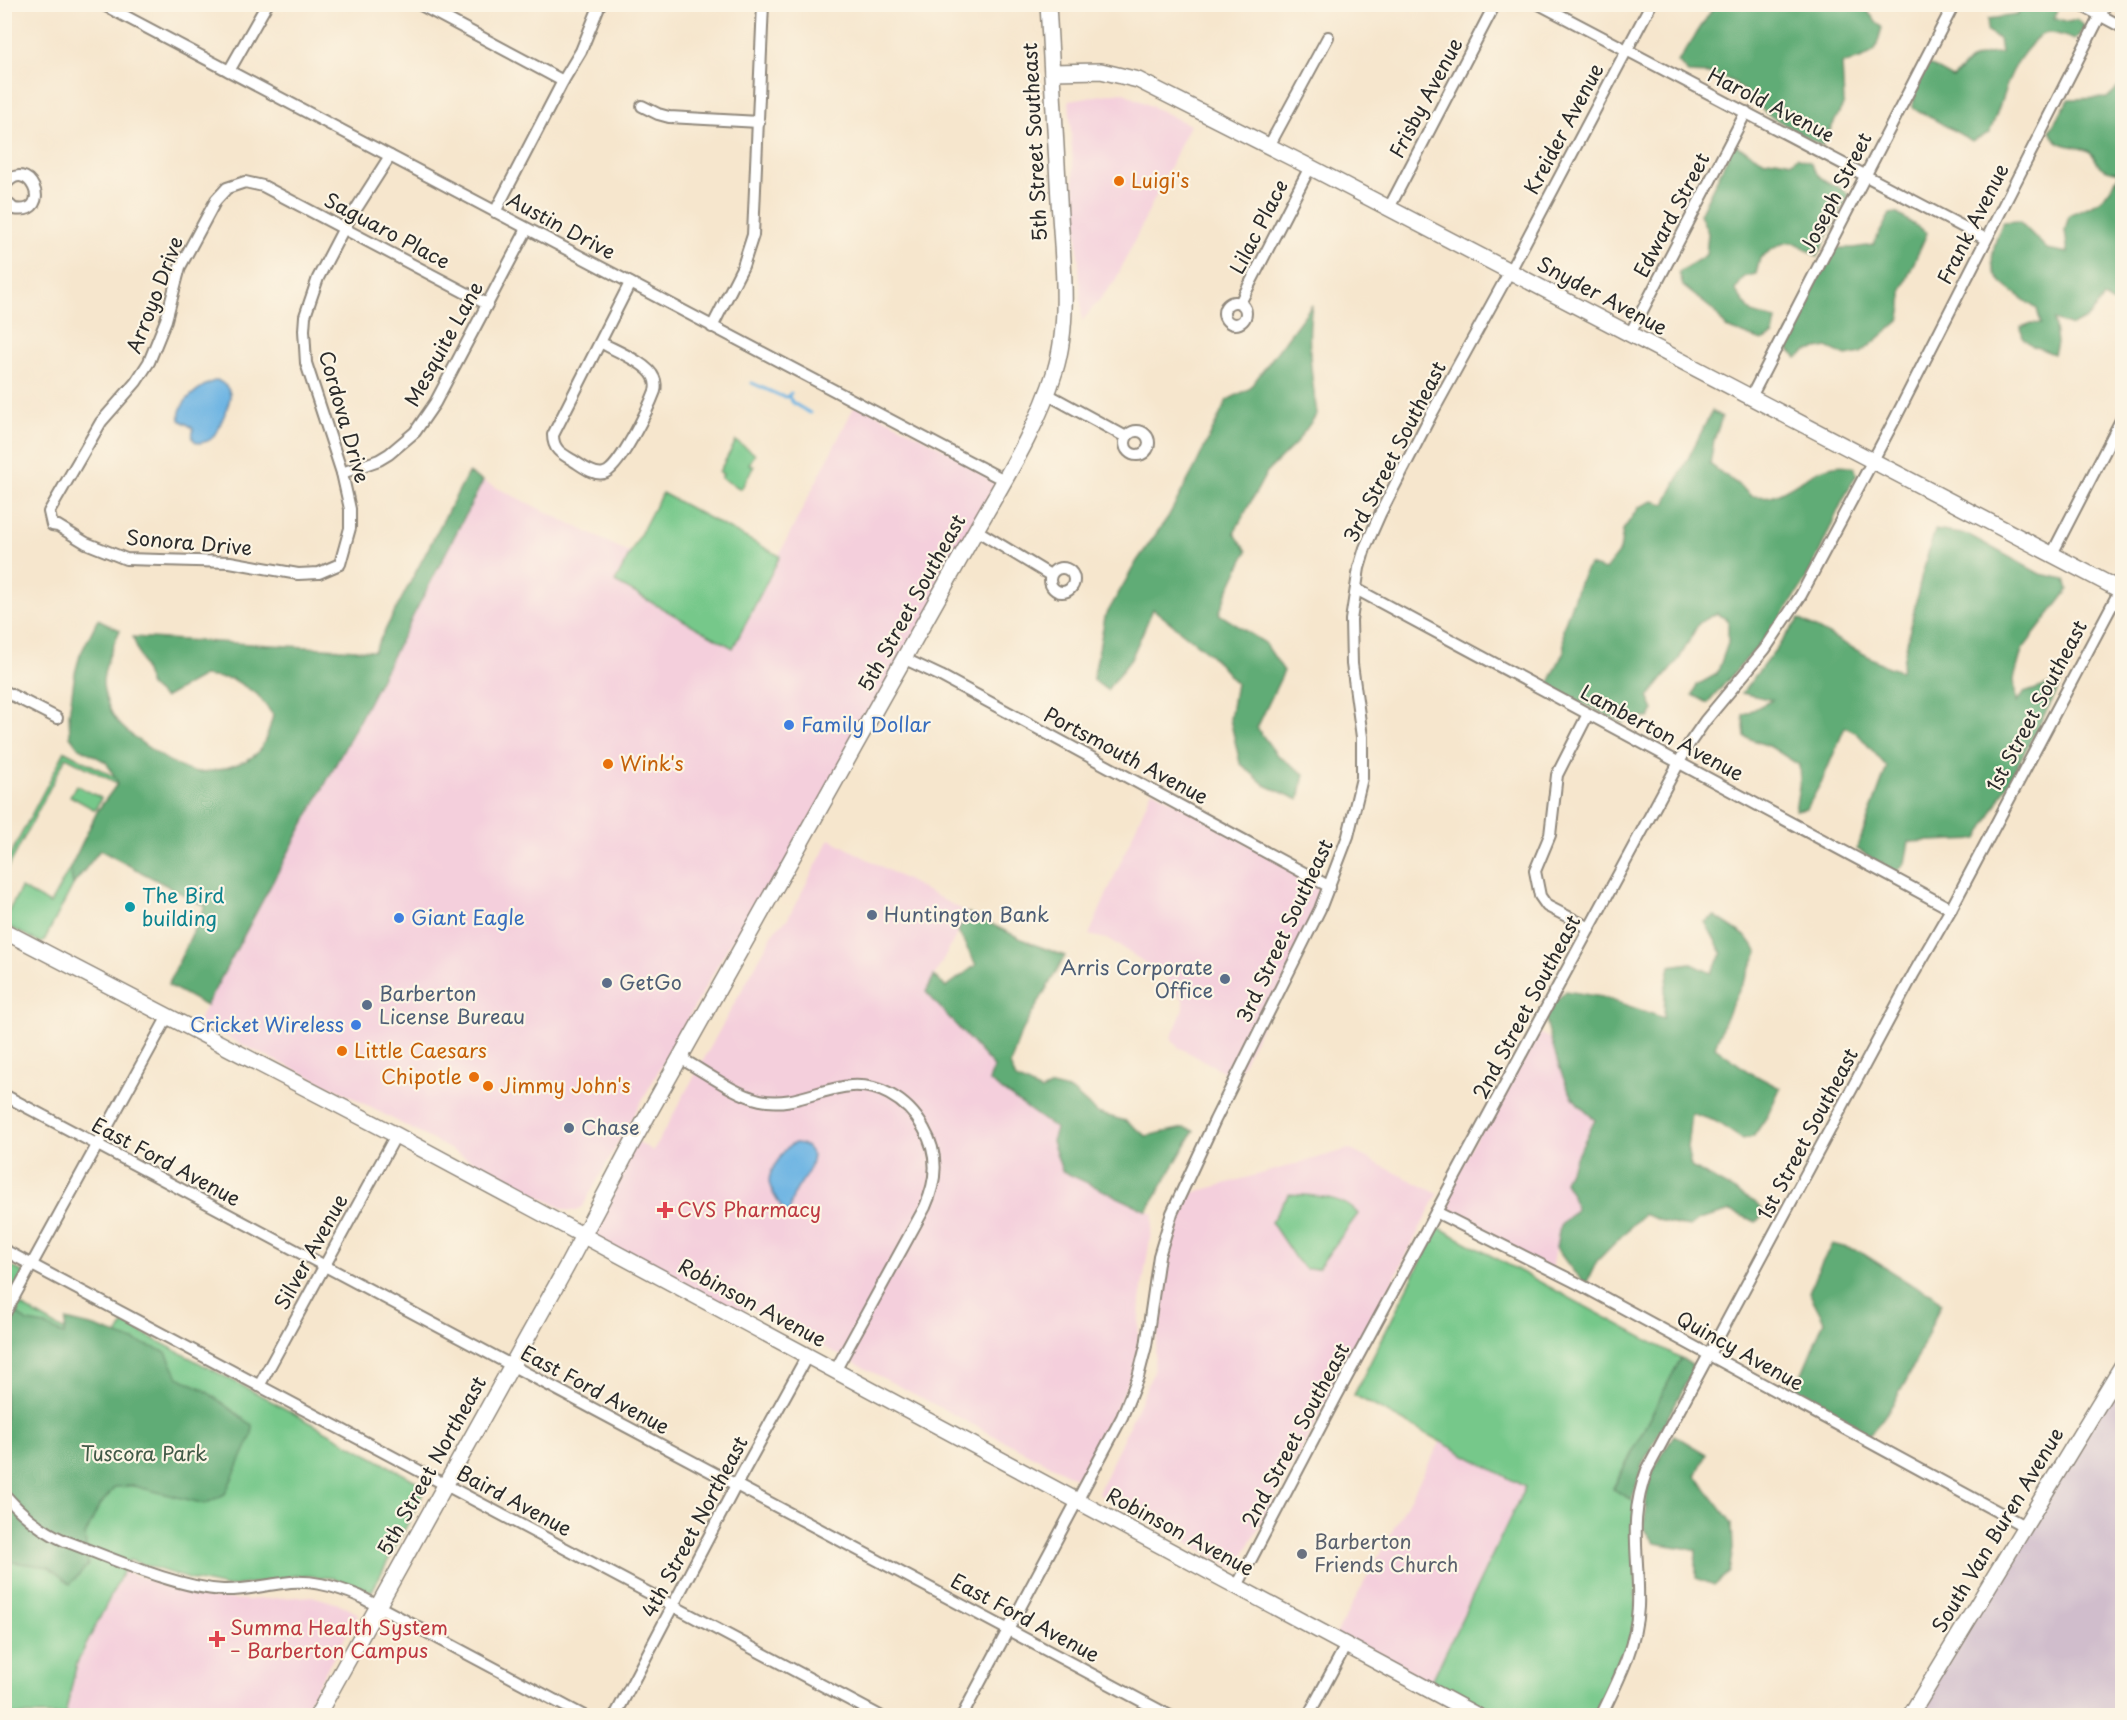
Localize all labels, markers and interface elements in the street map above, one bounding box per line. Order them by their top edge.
street label: Frisby Avenue [1381,32,1469,163]
street label: 5th Street Southeast [1014,42,1054,242]
street label: Kreider Avenue [1516,57,1610,200]
street label: Harold Avenue [1703,59,1840,149]
street label: Joseph Street [1792,127,1879,258]
street label: Edward Street [1626,147,1717,282]
street label: Frank Avenue [1929,158,2016,289]
place label: Luigi's [1131,165,1189,195]
marker: Luigi's [1112,174,1126,188]
street label: Lilac Place [1221,174,1295,279]
street label: Saguaro Place [319,184,456,276]
street label: Austin Drive [502,184,621,266]
street label: Arroyo Drive [118,232,190,358]
street label: Snyder Avenue [1532,248,1673,342]
street label: Mesquite Lane [396,275,490,412]
street label: Cordova Drive [312,347,378,487]
street label: 3rd Street Southeast [1335,356,1453,547]
street label: 5th Street Southeast [850,508,972,697]
street label: Sonora Drive [125,522,254,562]
street label: 1st Street Southeast [1978,614,2094,797]
street label: Lamberton Avenue [1575,676,1750,788]
street label: Portsmouth Avenue [1039,699,1214,811]
place label: Family Dollar [801,709,931,739]
marker: Family Dollar [782,718,796,732]
place label: Wink's [620,748,684,778]
marker: Wink's [601,757,615,771]
street label: 3rd Street Southeast [1228,834,1340,1027]
place label: The Bird building [142,880,225,933]
place label: Huntington Bank [884,899,1049,929]
marker: The Bird building [123,900,137,914]
place label: Giant Eagle [411,902,525,932]
marker: Huntington Bank [865,908,879,922]
street label: 2nd Street Southeast [1465,909,1587,1104]
marker: Giant Eagle [392,911,406,925]
place label: Arris Corporate Office [1060,952,1213,1005]
place label: GetGo [619,967,682,997]
marker: Arris Corporate Office [1218,972,1232,986]
marker: GetGo [600,976,614,990]
place label: Barberton License Bureau [379,978,525,1031]
marker: Barberton License Bureau [360,998,374,1012]
place label: Cricket Wireless [190,1009,344,1039]
marker: Cricket Wireless [349,1018,363,1032]
place label: Little Caesars [354,1035,487,1065]
street label: 1st Street Southeast [1749,1042,1865,1225]
marker: Little Caesars [335,1044,349,1058]
place label: Chipotle [381,1061,462,1091]
marker: Chipotle [467,1070,481,1084]
place label: Jimmy John's [500,1070,631,1100]
marker: Jimmy John's [481,1079,495,1093]
street label: East Ford Avenue [87,1109,246,1213]
place label: Chase [581,1112,640,1142]
marker: Chase [562,1121,576,1135]
street label: Silver Avenue [266,1188,354,1315]
place label: CVS Pharmacy [677,1194,821,1224]
marker: CVS Pharmacy [658,1203,672,1217]
street label: Robinson Avenue [673,1250,832,1354]
street label: Quincy Avenue [1671,1303,1810,1398]
street label: East Ford Avenue [516,1337,675,1441]
street label: 2nd Street Southeast [1234,1337,1356,1532]
street label: 5th Street Northeast [369,1370,493,1561]
street label: South Van Buren Avenue [1924,1421,2070,1638]
street label: 4th Street Northeast [634,1430,755,1623]
park label: Tuscora Park [81,1438,207,1468]
street label: Baird Avenue [452,1457,577,1543]
street label: Robinson Avenue [1101,1479,1260,1583]
place label: Barberton Friends Church [1314,1526,1459,1579]
marker: Barberton Friends Church [1295,1547,1309,1561]
street label: East Ford Avenue [946,1565,1105,1669]
place label: Summa Health System – Barberton Campus [230,1612,448,1665]
marker: Summa Health System – Barberton Campus [208,1630,226,1648]

